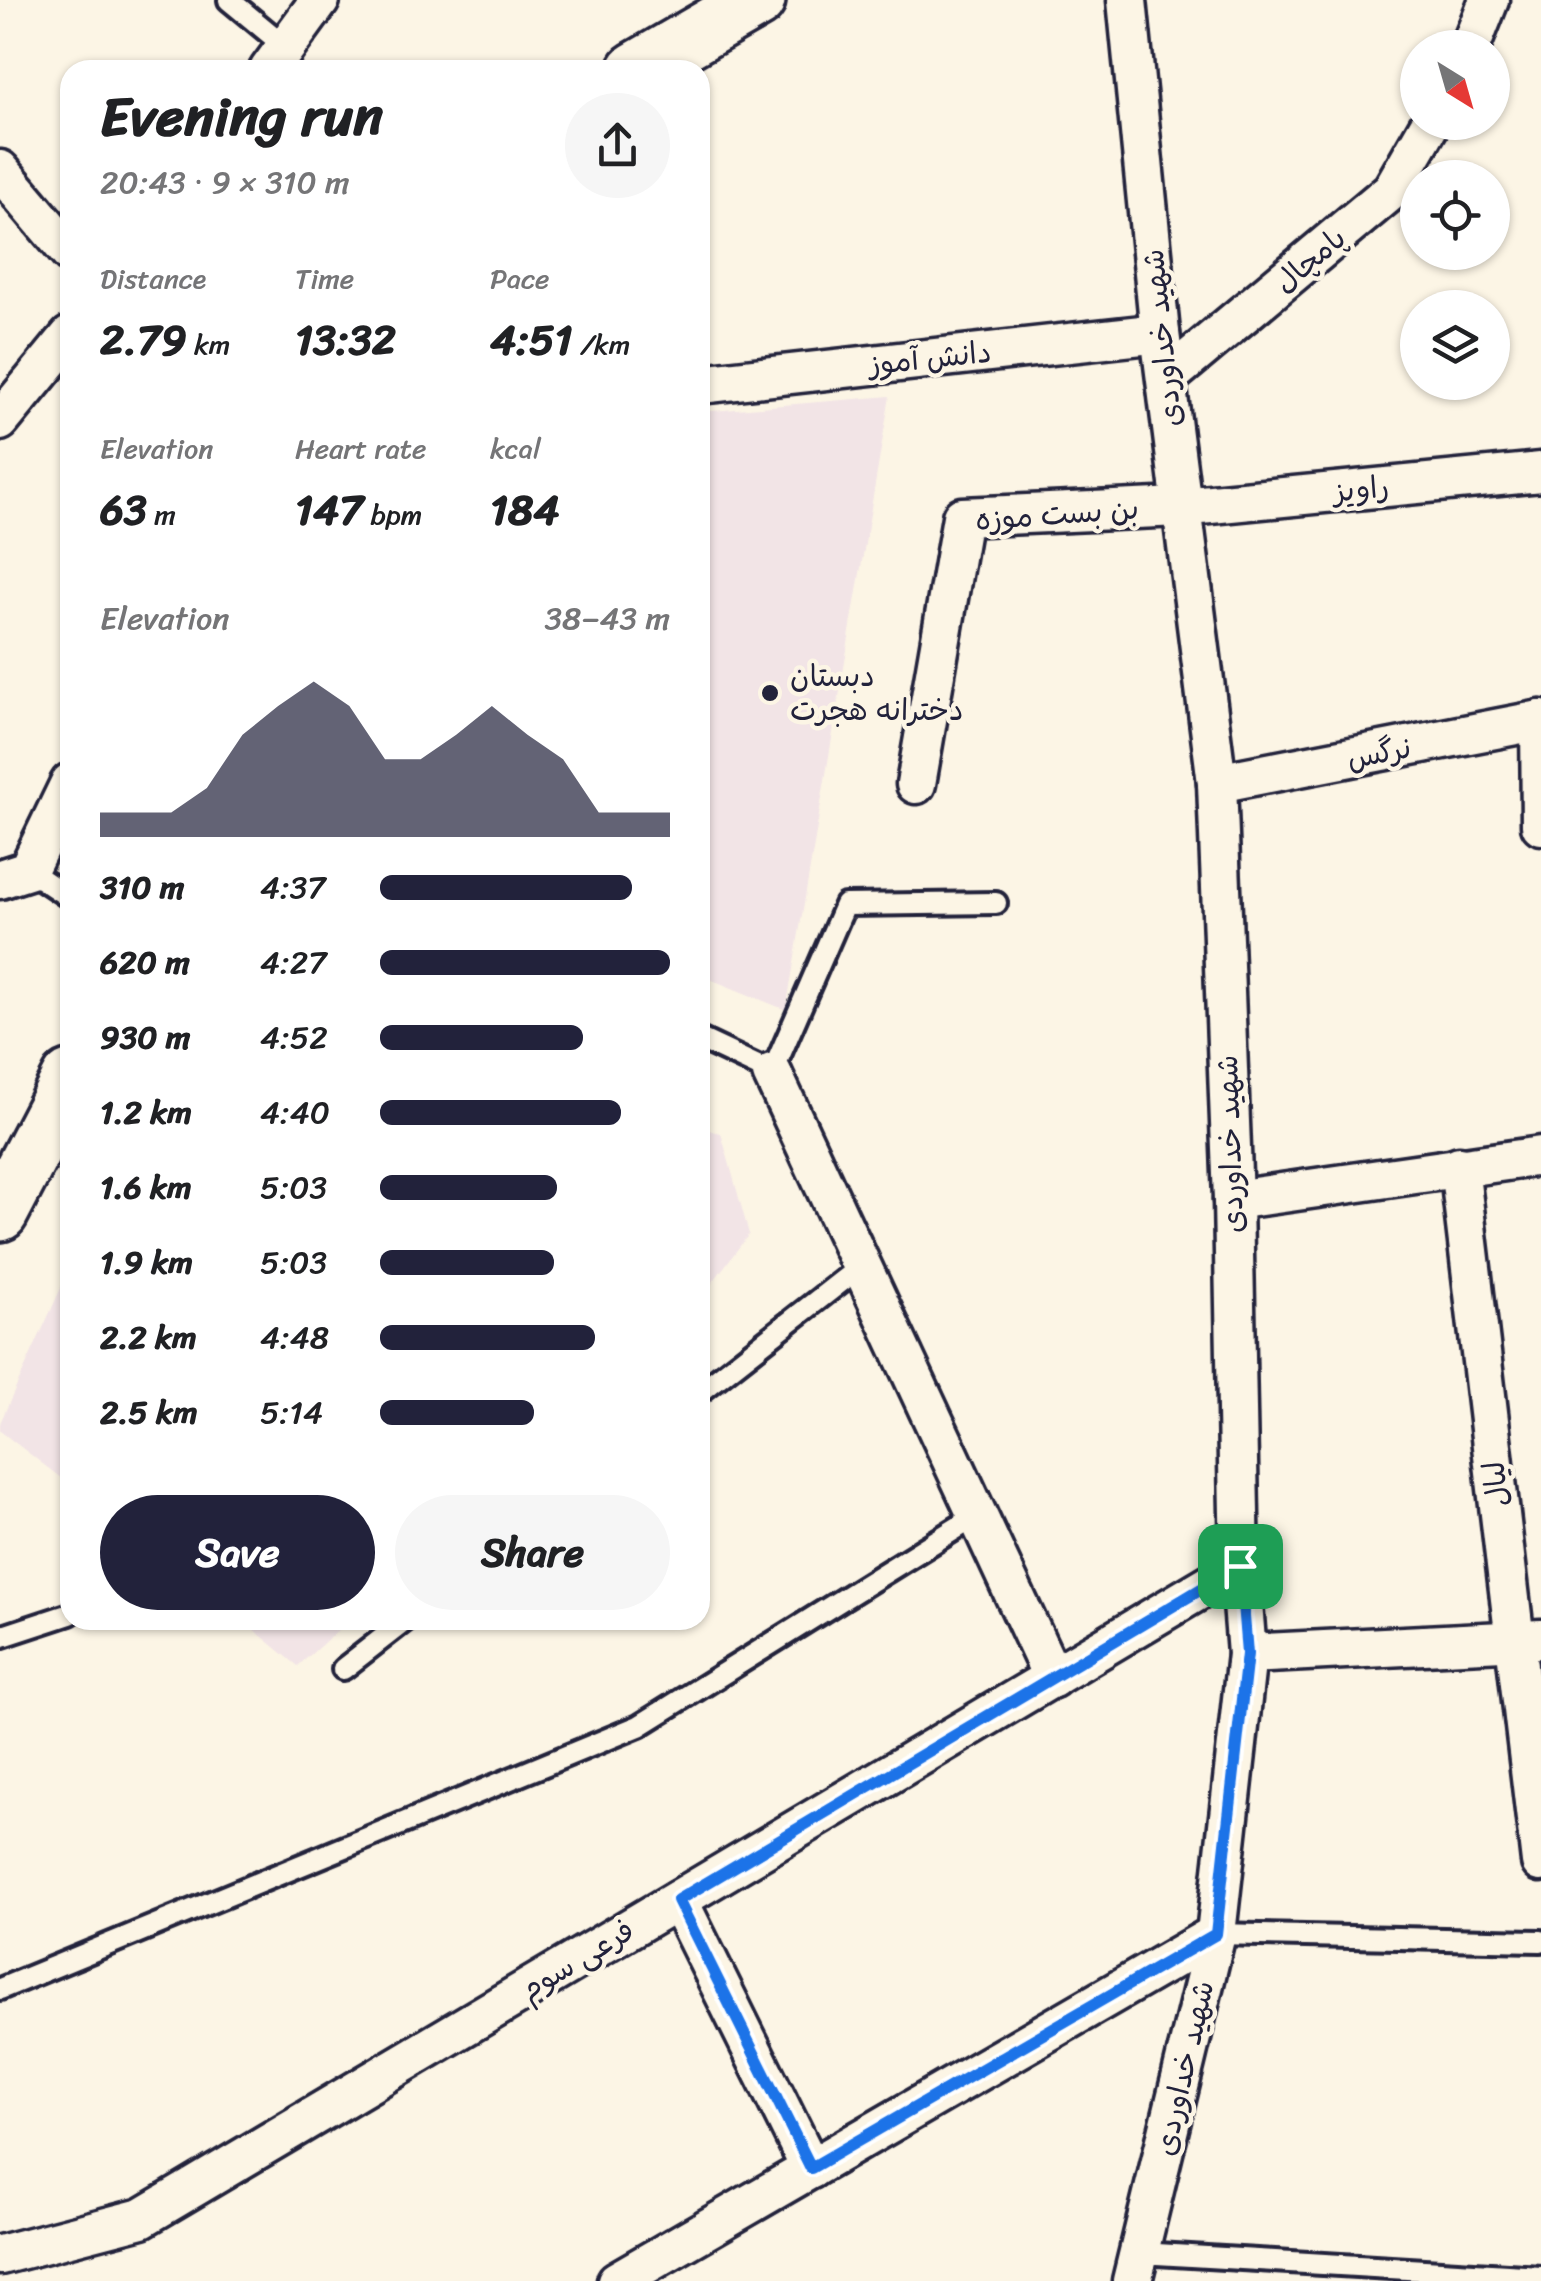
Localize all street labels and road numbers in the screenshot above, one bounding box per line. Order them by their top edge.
street label: پامچال [1261,213,1359,307]
street label: شهید خداوردی [1126,246,1198,430]
street label: دانش آموز [863,325,994,392]
street label: راویز [1327,459,1392,519]
street label: بن بست موزه [973,481,1141,547]
street label: نرگس [1342,720,1416,786]
street label: شهید خداوردی [1200,1054,1260,1234]
street label: لیال [1466,1458,1526,1510]
street label: فرعی سوم [509,1904,645,2016]
street label: شهید خداوردی [1138,1975,1230,2161]

